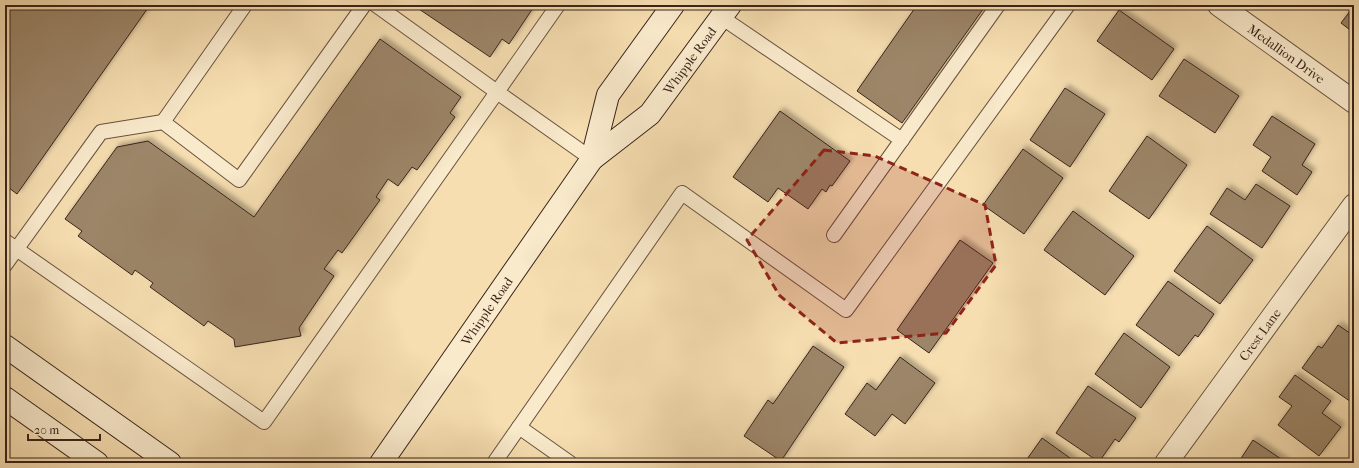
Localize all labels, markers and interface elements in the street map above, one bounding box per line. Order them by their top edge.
street label: Medallion Drive [1245,21,1328,86]
street label: Whipple Road [659,23,720,98]
street label: Whipple Road [457,273,516,349]
street label: Crest Lane [1236,305,1284,363]
scale bar [28,416,100,442]
text: 20 m [34,423,59,437]

